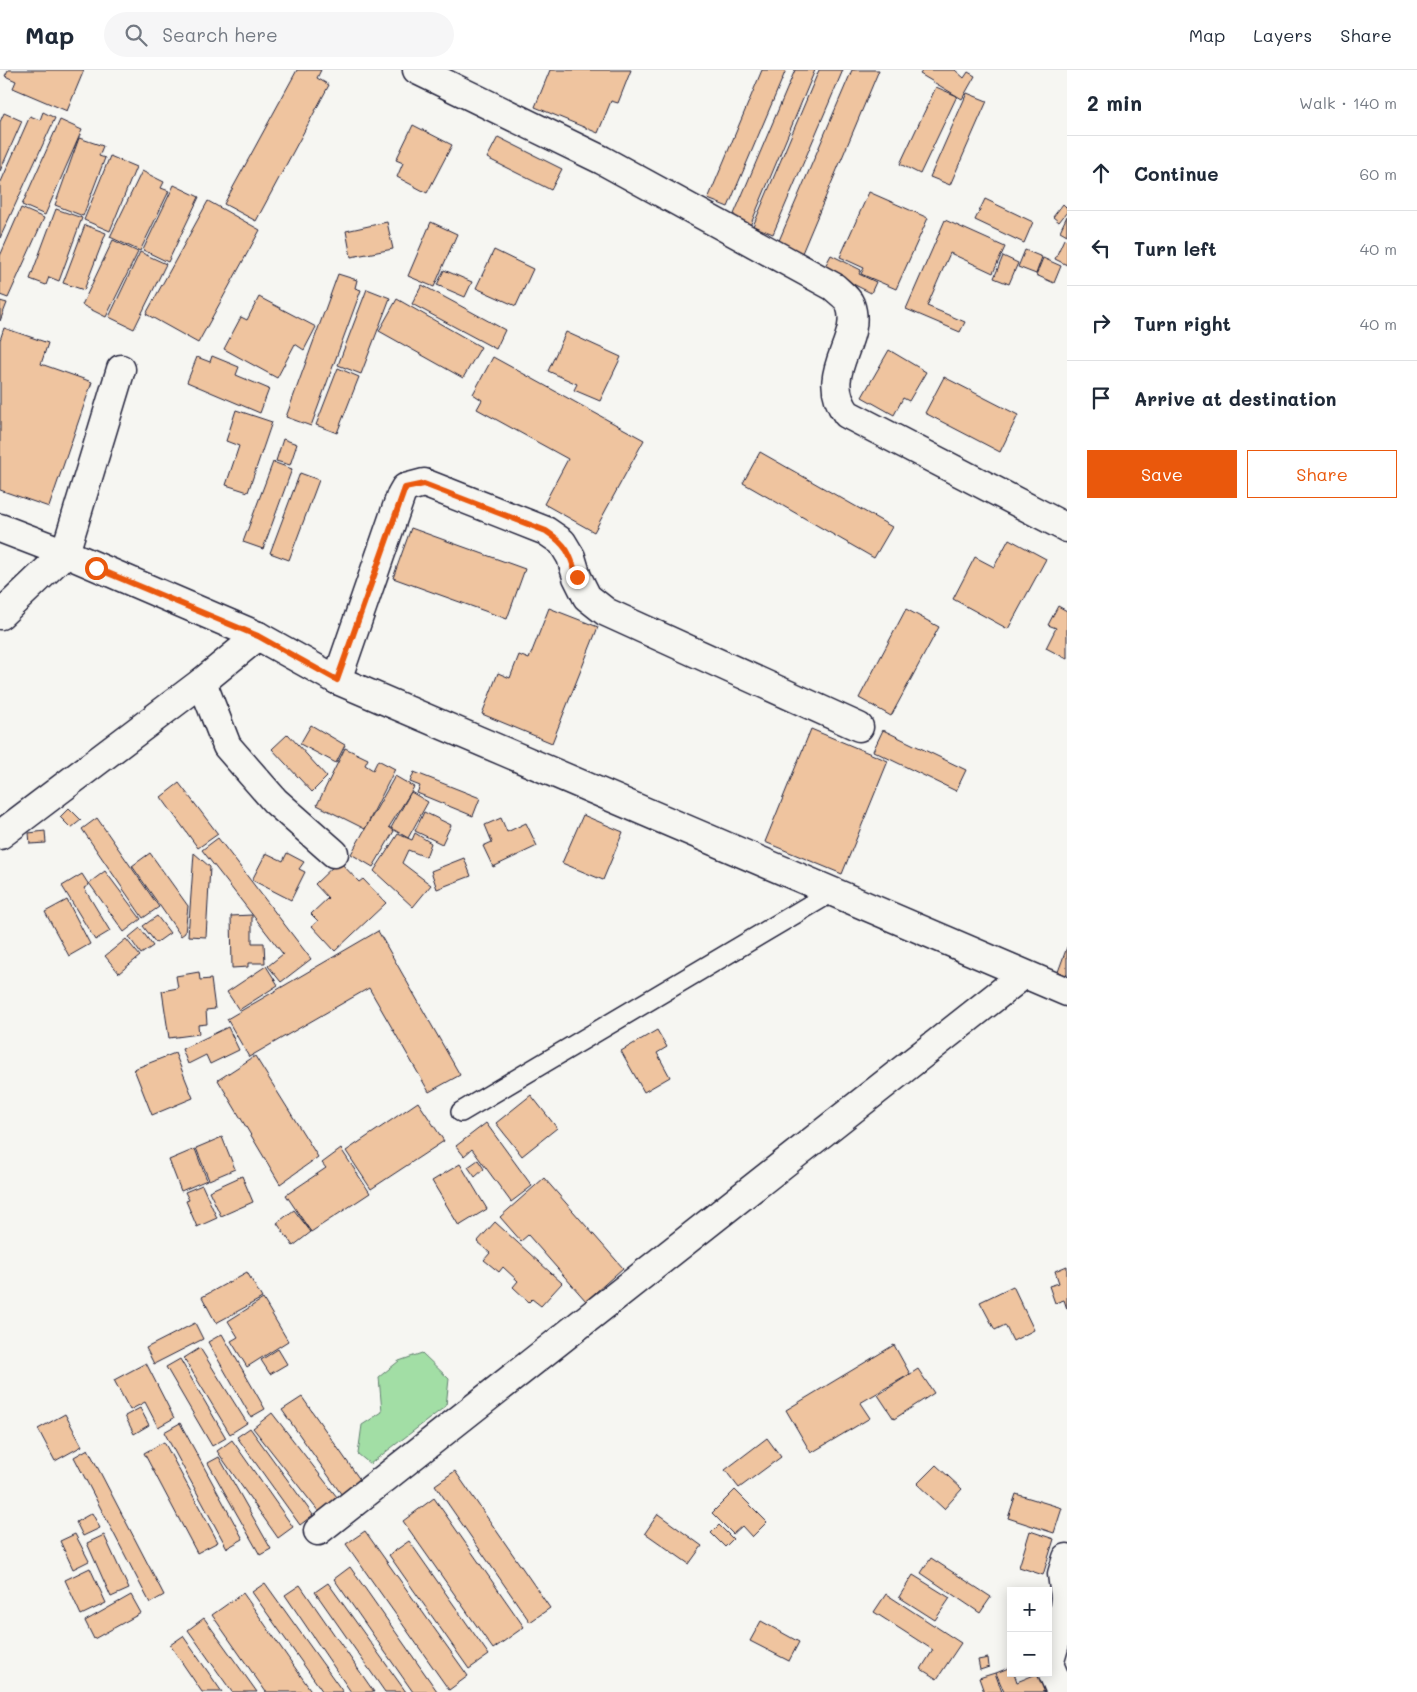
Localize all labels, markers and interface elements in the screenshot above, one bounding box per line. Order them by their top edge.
search box [104,12,454,57]
text: Map [25,19,74,50]
icon: search [122,21,150,49]
text: Search here [162,22,278,47]
text: Map [1189,23,1225,47]
text: Layers [1253,23,1312,47]
text: Share [1340,23,1392,47]
text: 2 min [1087,89,1142,116]
text: Walk · 140 m [1299,92,1397,113]
icon: ahead [1087,159,1115,187]
text: Continue [1134,161,1219,186]
text: 60 m [1360,163,1397,184]
icon: left [1087,234,1115,262]
text: Turn left [1134,236,1217,261]
text: 40 m [1360,238,1397,259]
icon: right [1087,309,1115,337]
text: Turn right [1134,311,1231,336]
text: 40 m [1360,313,1397,334]
icon: arrive [1087,384,1115,412]
text: Arrive at destination [1134,386,1337,411]
button: Save [1087,450,1237,498]
button: Share [1247,450,1397,498]
route start [85,557,108,580]
route end [566,566,589,589]
map controls [1007,1587,1052,1677]
button: + [1007,1587,1052,1632]
button: − [1007,1632,1052,1677]

